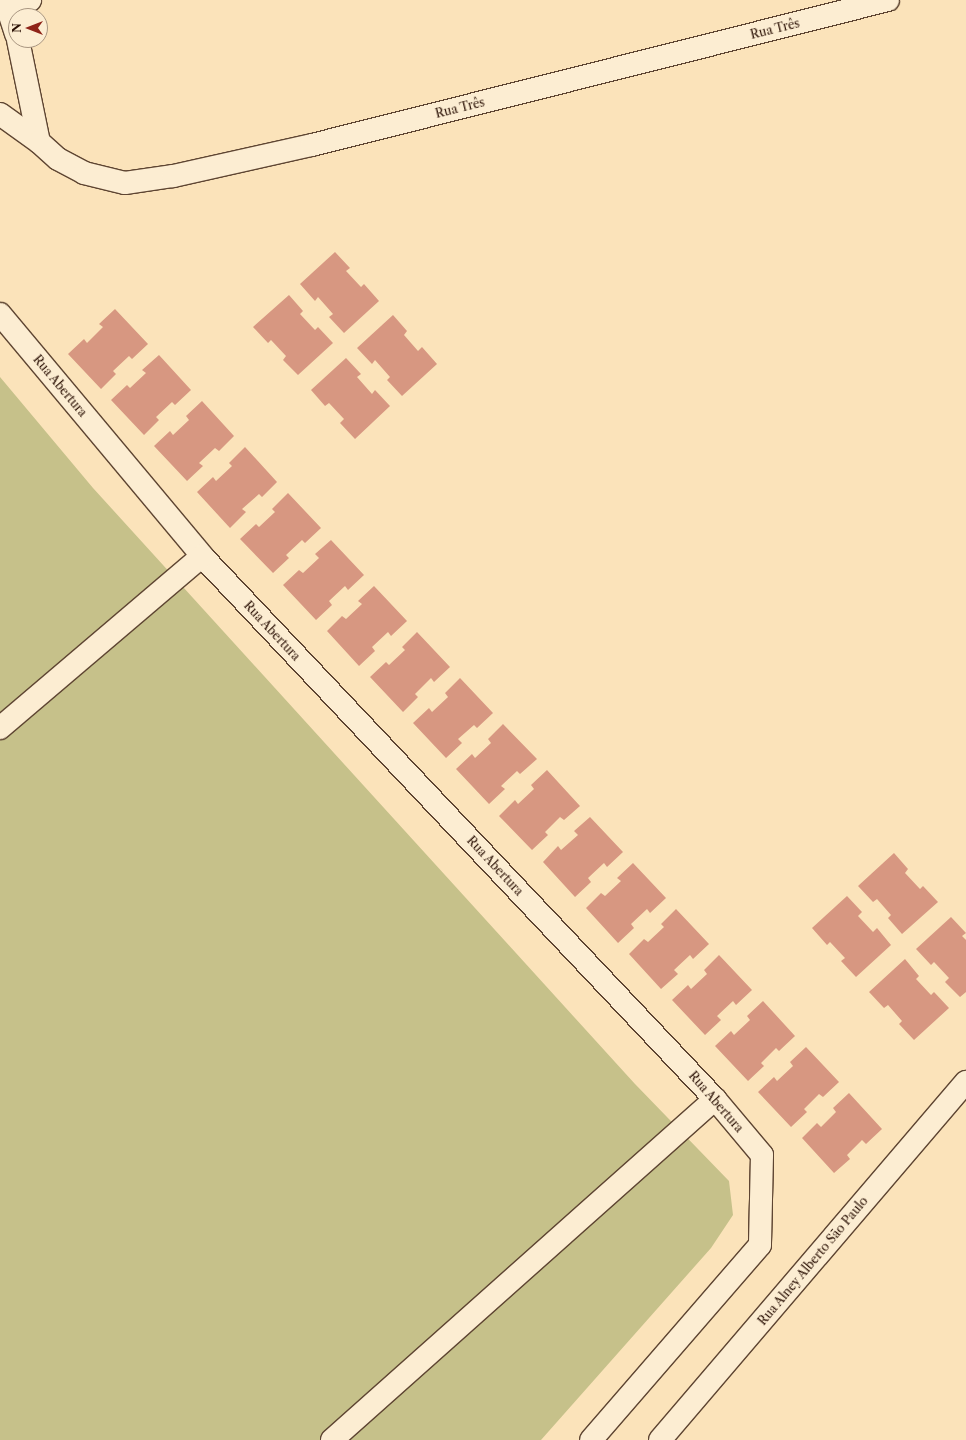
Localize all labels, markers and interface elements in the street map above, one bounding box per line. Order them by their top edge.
north arrow [8,8,48,48]
street label: Rua Três [749,16,801,42]
text: N [10,23,24,33]
street label: Rua Três [434,95,486,121]
street label: Rua Abertura [30,352,90,420]
street label: Rua Abertura [241,598,303,664]
street label: Rua Abertura [464,833,526,899]
street label: Rua Abertura [685,1068,747,1136]
street label: Rua Alney Alberto São Paulo [755,1193,871,1329]

